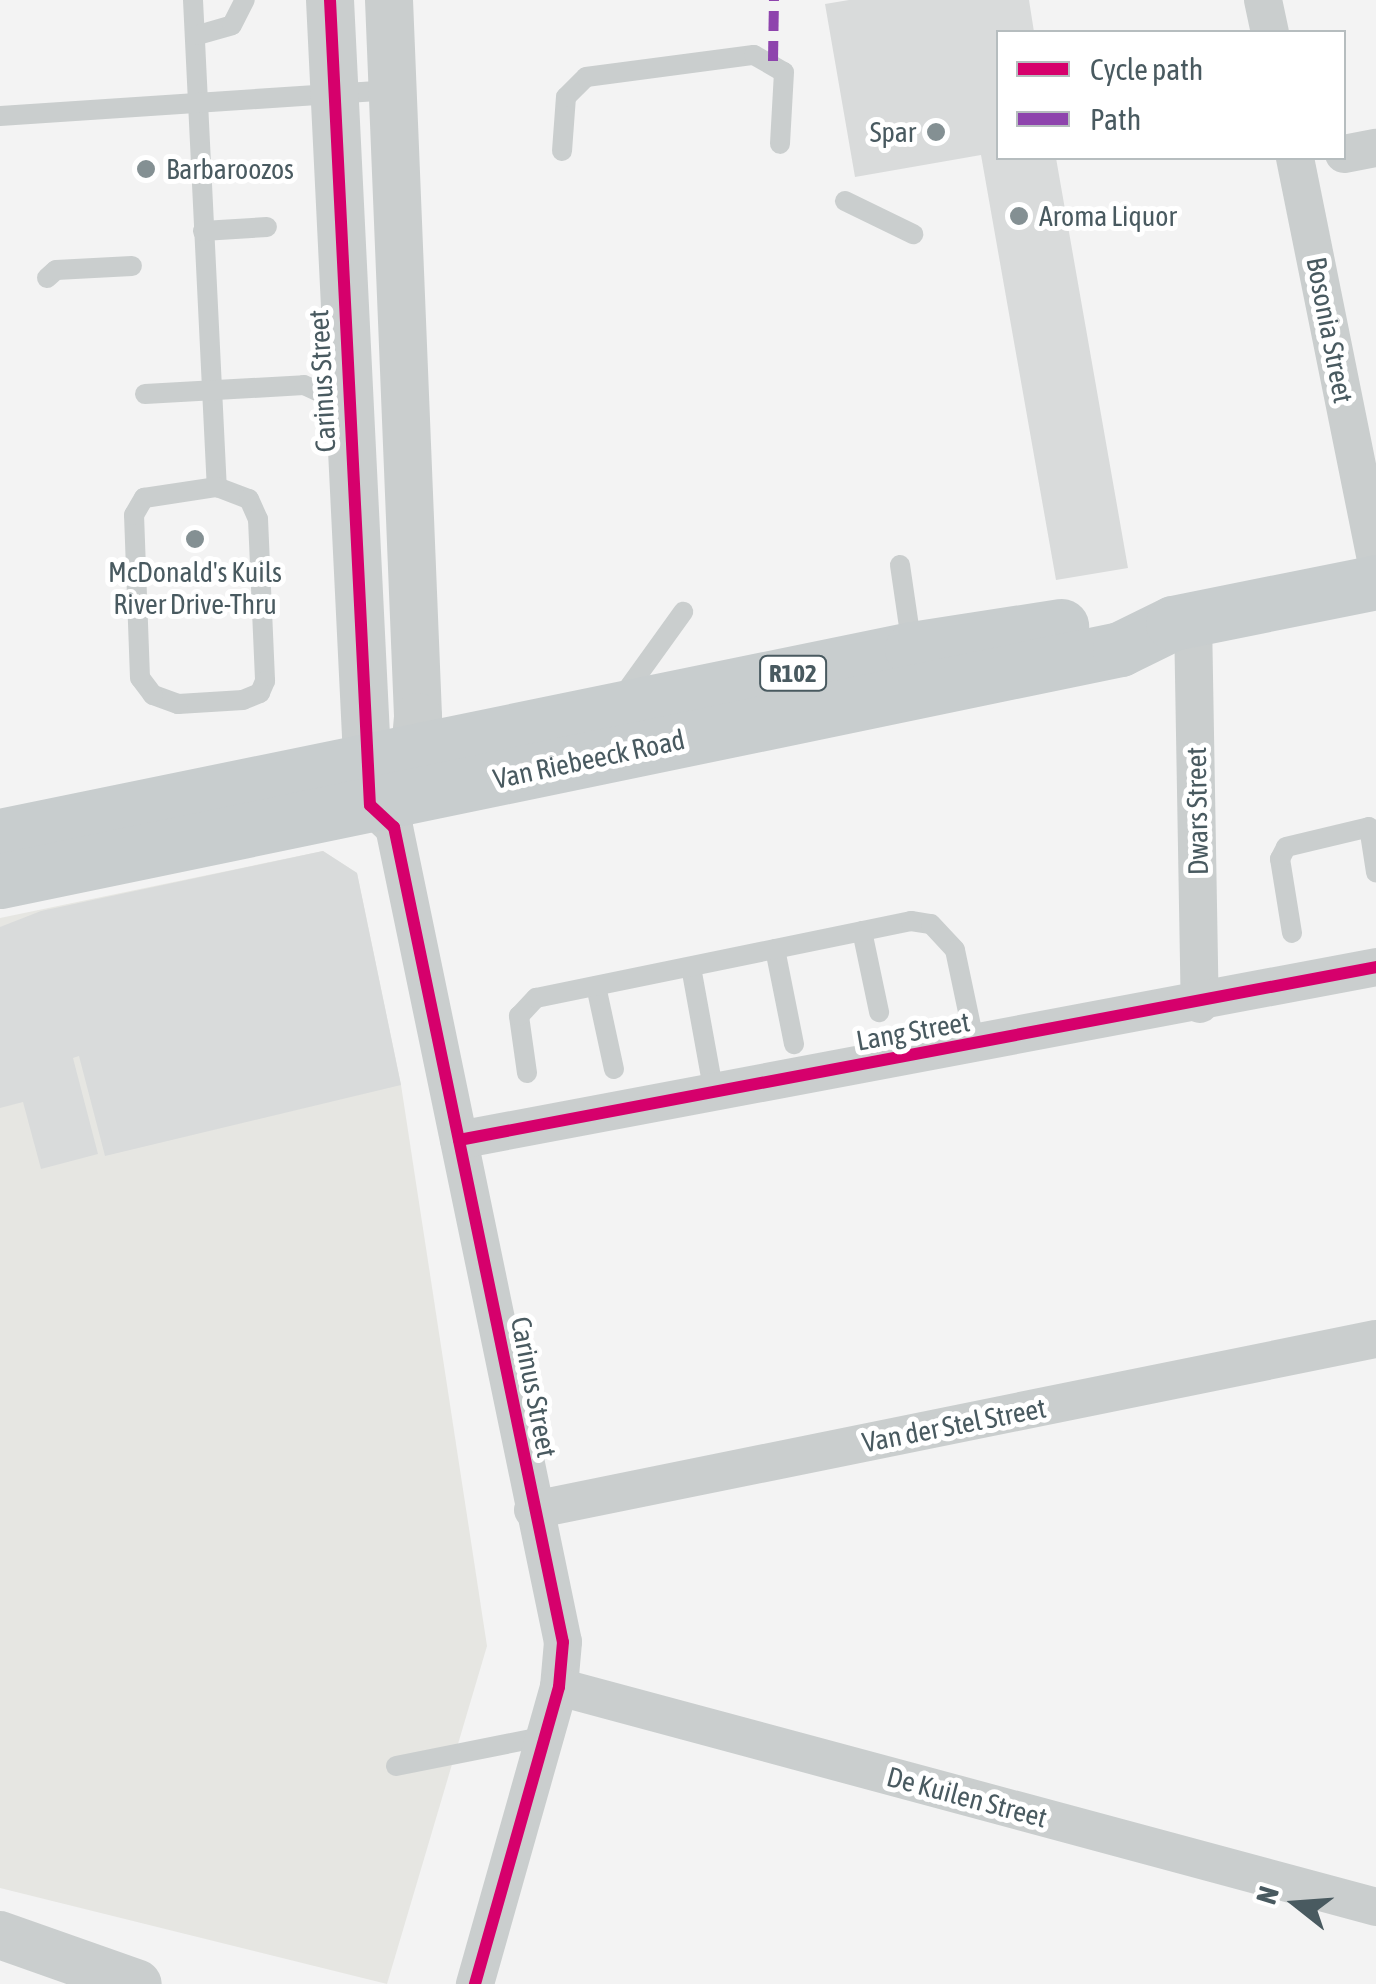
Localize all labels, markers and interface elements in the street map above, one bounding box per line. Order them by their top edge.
legend [996,30,1346,160]
text: Cycle path [1090,52,1203,86]
text: Path [1090,102,1141,136]
place label: Spar [870,115,916,149]
marker: Spar [925,121,947,143]
place label: Barbaroozos [166,152,294,186]
marker: Barbaroozos [135,158,157,180]
place label: Aroma Liquor [1039,199,1177,233]
marker: Aroma Liquor [1008,205,1030,227]
street label: Bosonia Street [1299,254,1361,406]
street label: Carinus Street [301,309,343,453]
marker: McDonald's Kuils River Drive-Thru [184,528,206,550]
place label: McDonald's Kuils River Drive-Thru [108,555,282,621]
road number: R102 [758,653,828,693]
street label: Van Riebeeck Road [490,722,688,796]
street label: Dwars Street [1179,746,1215,876]
street label: Lang Street [854,1004,972,1058]
street label: Carinus Street [504,1314,564,1460]
street label: Van der Stel Street [859,1391,1049,1459]
street label: De Kuilen Street [883,1760,1051,1834]
north arrow [1246,1854,1346,1954]
text: N [1250,1883,1285,1908]

